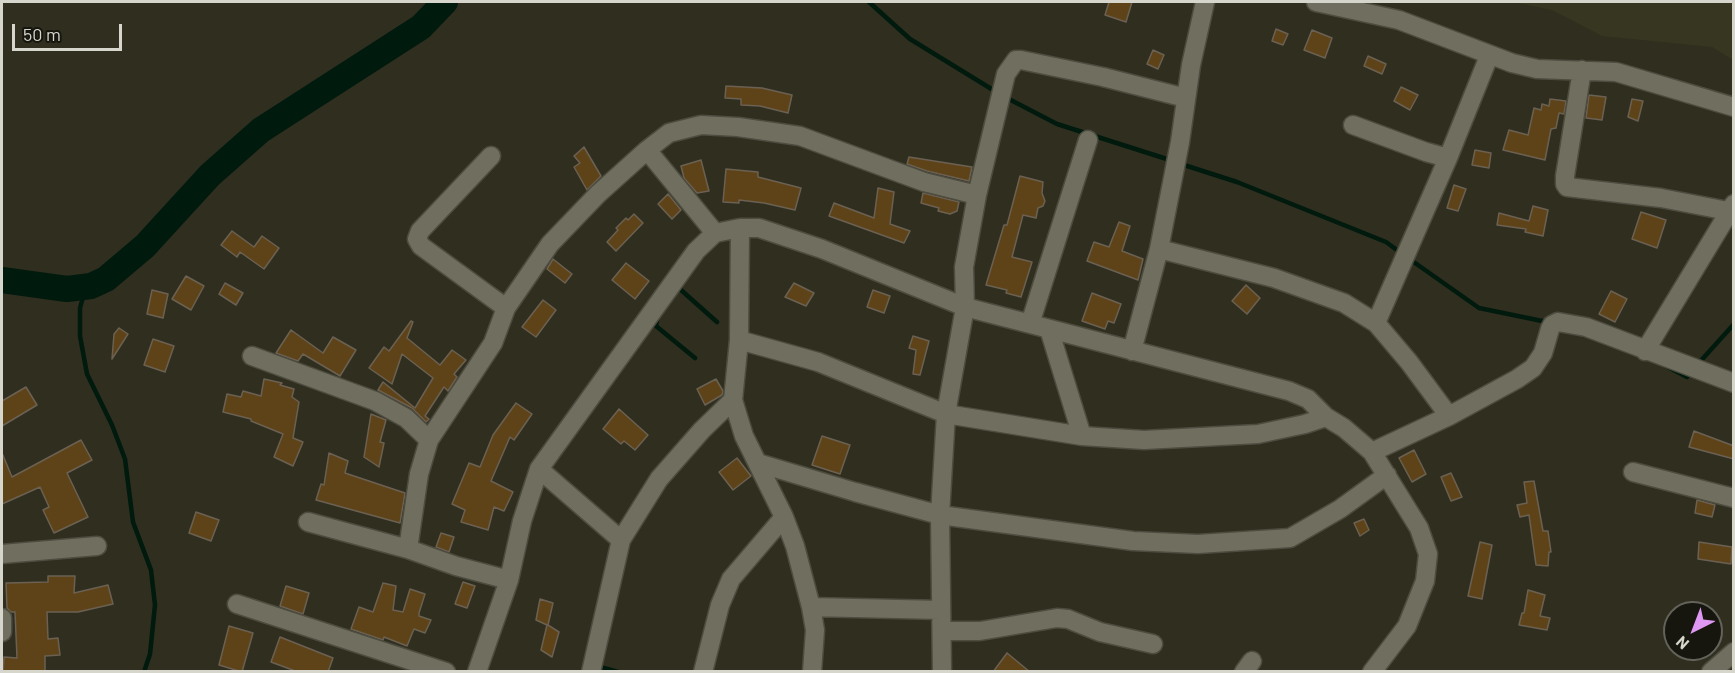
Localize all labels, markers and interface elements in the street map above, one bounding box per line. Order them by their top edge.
scale bar [15,12,124,50]
text: 50 m [23,23,61,45]
north arrow [1663,601,1723,661]
text: N [1672,633,1692,654]

